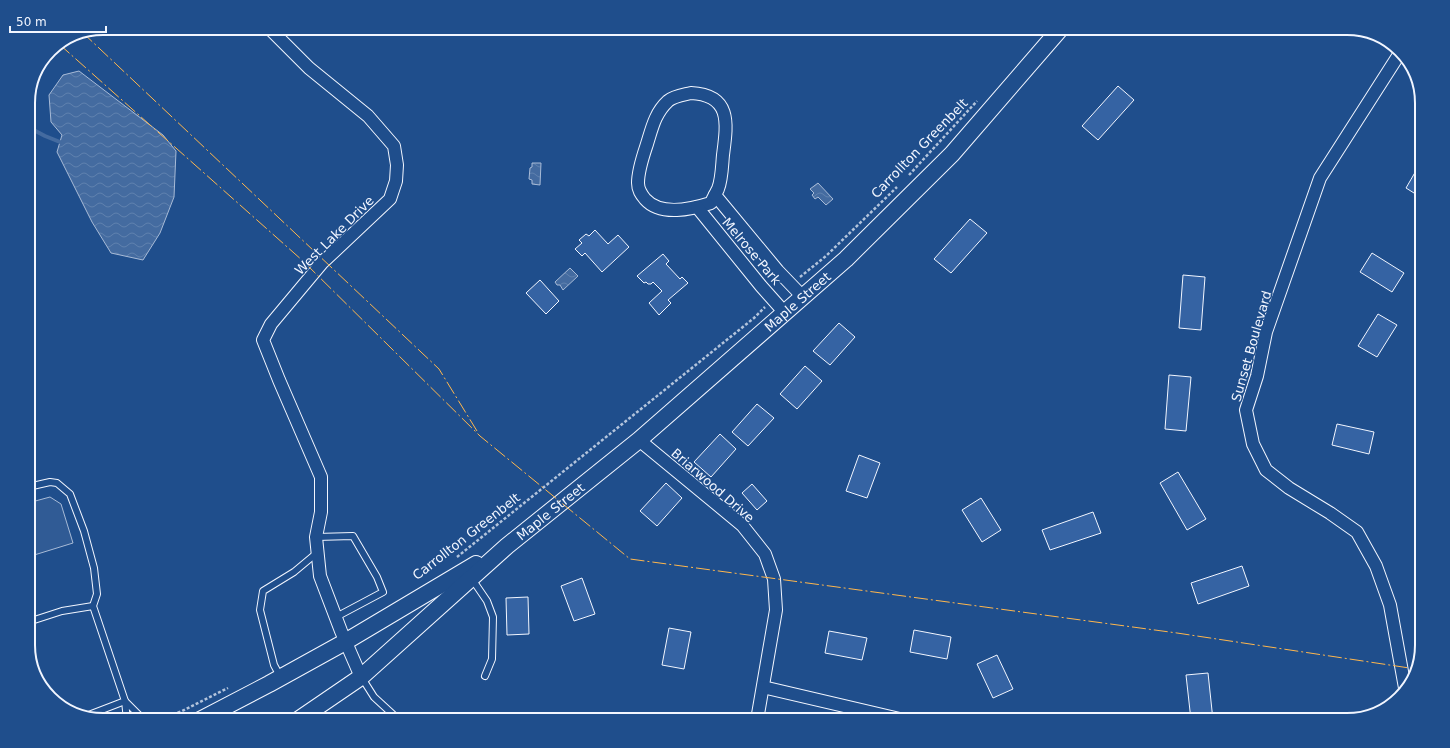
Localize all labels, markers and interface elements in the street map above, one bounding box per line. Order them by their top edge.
scale bar [10,8,106,34]
text: 50 m [16,15,47,29]
street label: Carrollton Greenbelt [868,96,971,201]
street label: West Lake Drive [292,193,377,278]
street label: Melrose Park [719,215,784,288]
street label: Maple Street [762,269,834,335]
street label: Sunset Boulevard [1228,289,1274,403]
street label: Briarwood Drive [668,445,757,525]
street label: Maple Street [514,480,588,543]
street label: Carrollton Greenbelt [410,490,523,583]

